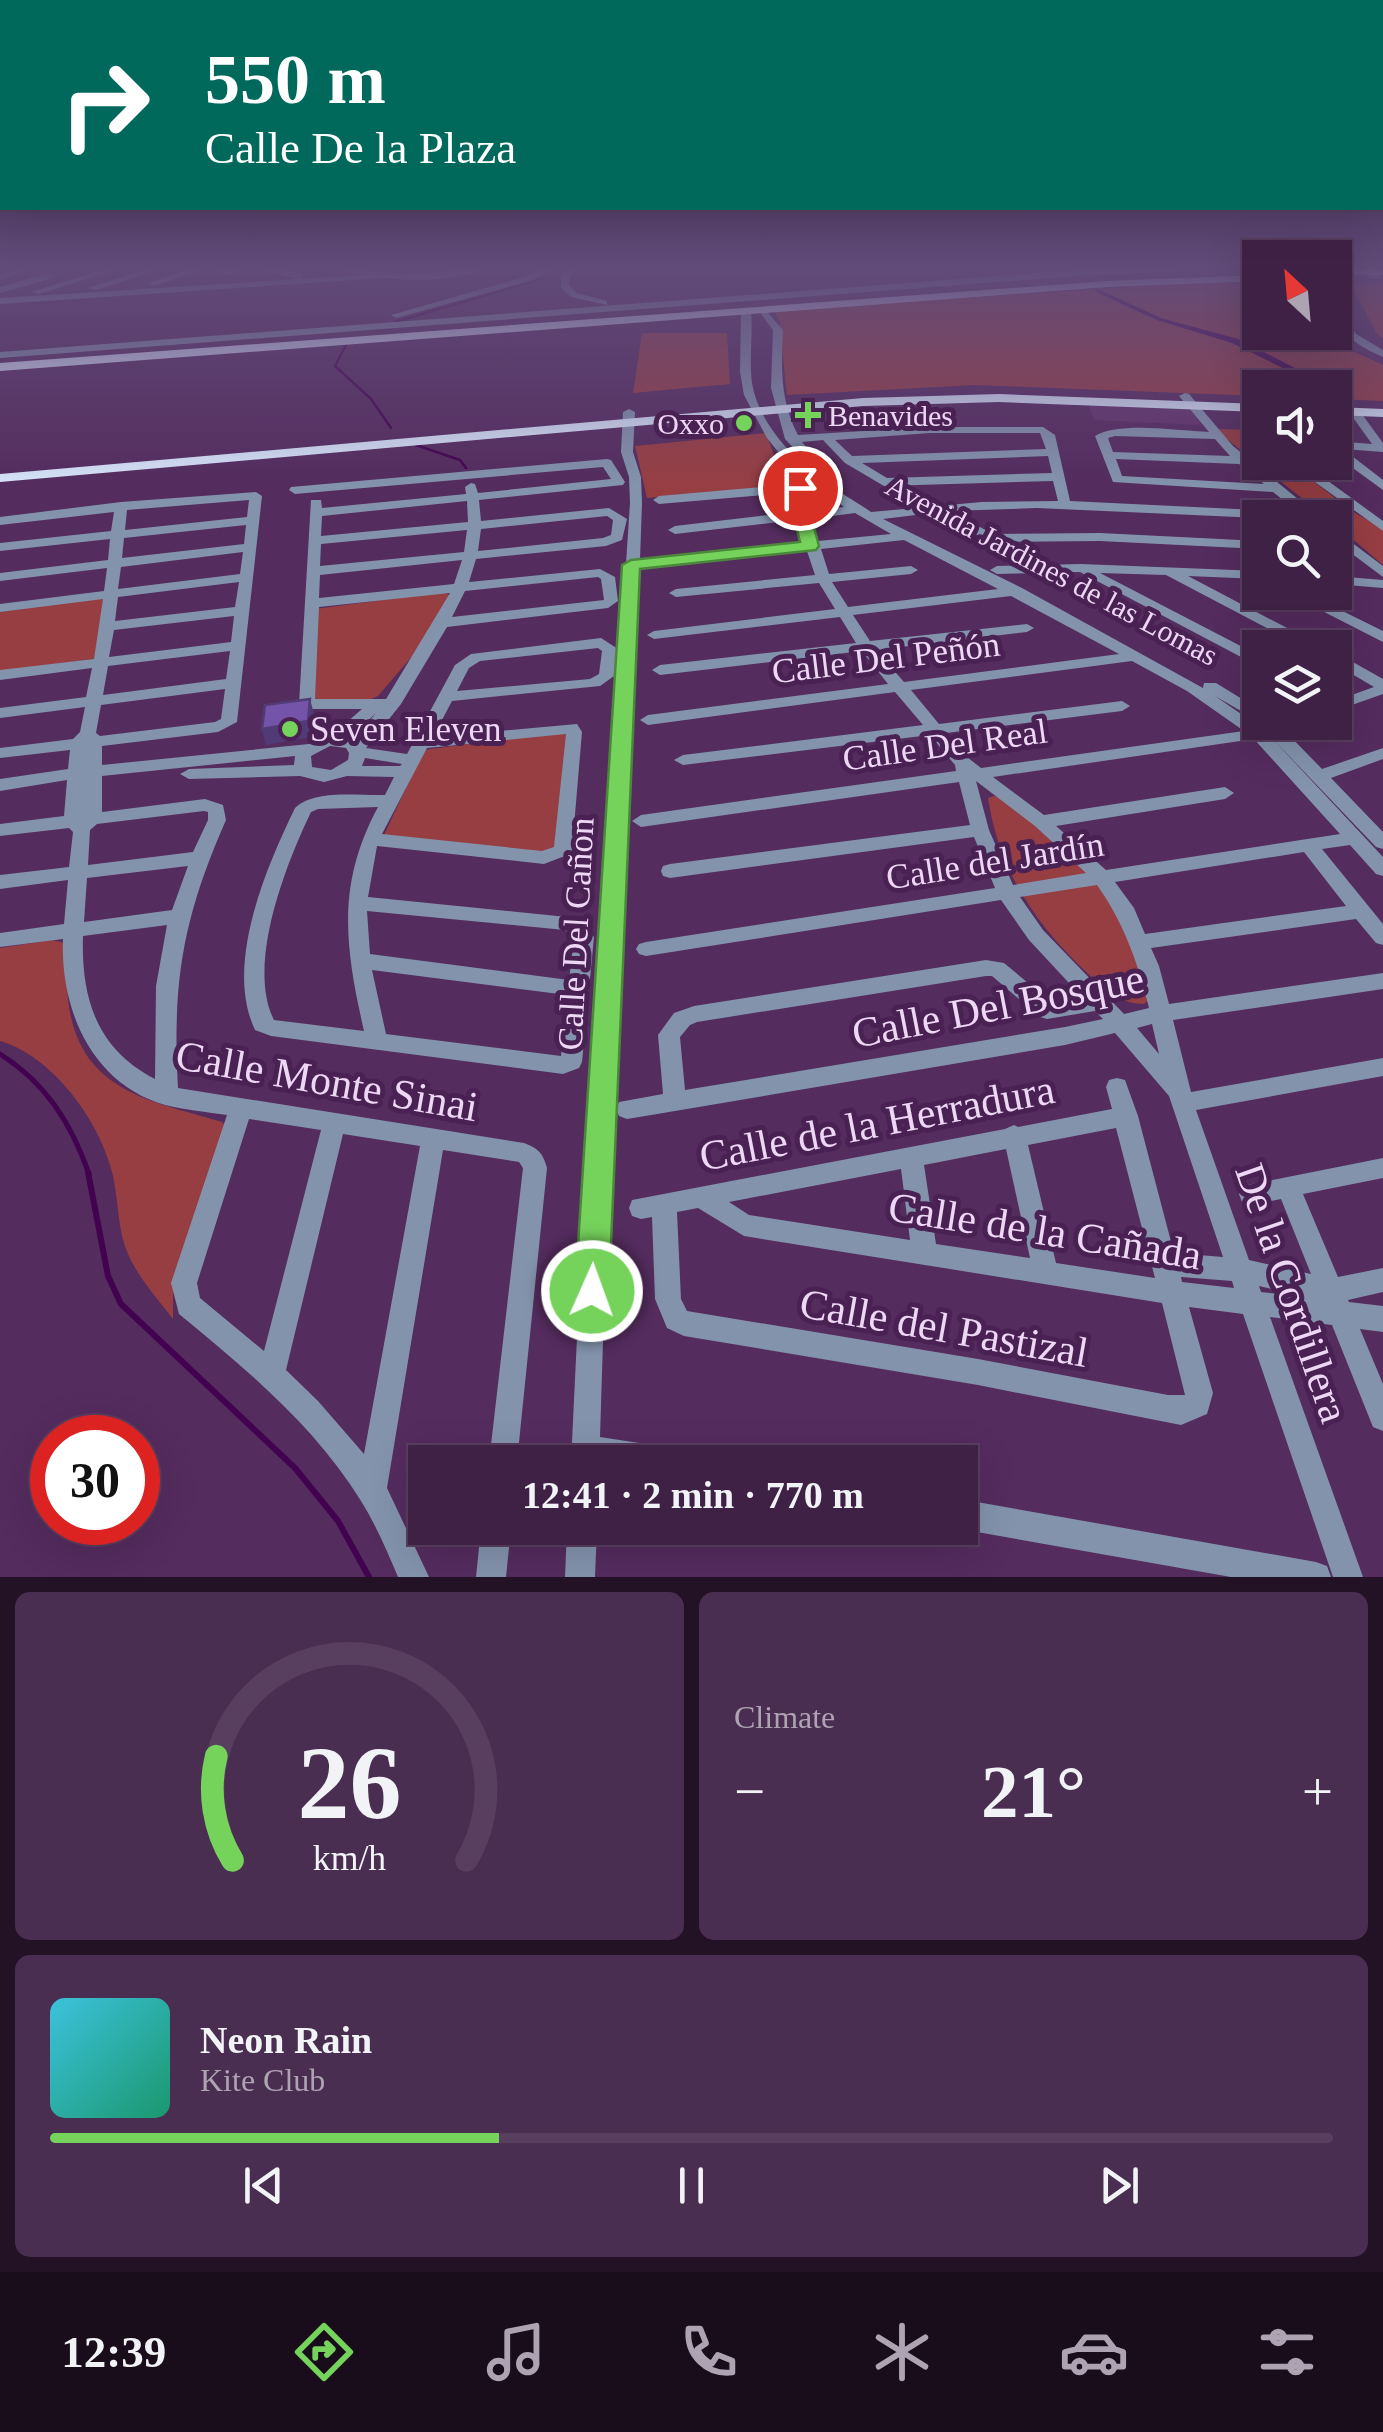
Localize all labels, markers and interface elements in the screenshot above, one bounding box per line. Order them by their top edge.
icon: right [40,40,170,170]
text: 550 m [205,41,386,118]
text: Calle De la Plaza [205,123,516,173]
north arrow [1242,240,1352,350]
map controls [1242,240,1352,740]
button: sound [1242,370,1352,480]
place label: Benavides [828,399,953,432]
marker: Benavides [797,404,819,426]
place label: Oxxo [657,407,724,440]
marker: Oxxo [733,412,755,434]
pin [758,446,843,531]
icon: arrive [773,461,828,516]
street label: Avenida Jardines de las Lomas [880,468,1224,672]
button: search [1242,500,1352,610]
street label: Calle Del Peñón [770,625,1002,691]
button: layers [1242,630,1352,740]
place label: Seven Eleven [310,710,501,749]
street label: Calle Del Real [840,711,1050,779]
marker: Seven Eleven [279,718,301,740]
street label: Calle Del Cañon [550,816,602,1052]
street label: Calle del Jardín [883,825,1107,897]
street label: Calle Del Bosque [848,955,1148,1057]
street label: Calle Monte Sinai [173,1032,481,1130]
street label: Calle de la Herradura [696,1066,1059,1180]
street label: De la Cordillera [1226,1158,1358,1429]
street label: Calle de la Cañada [885,1184,1205,1278]
position arrow [540,1239,644,1343]
street label: Calle del Pastizal [796,1280,1092,1376]
speed limit sign: 30 [30,1415,160,1545]
text: 12:41 · 2 min · 770 m [522,1474,864,1516]
text: Climate [734,1699,835,1735]
text: 26 [298,1725,402,1840]
text: 21° [981,1750,1086,1833]
text: − [734,1761,765,1822]
text: + [1302,1761,1333,1822]
text: km/h [313,1838,386,1878]
text: Neon Rain [200,2019,372,2061]
text: Kite Club [200,2062,325,2098]
icon: previous [236,2158,291,2213]
icon: pause [664,2158,719,2213]
icon: next [1092,2158,1147,2213]
icon: directions [289,2317,359,2387]
icon: music [481,2317,551,2387]
icon: phone [674,2317,744,2387]
icon: climate [867,2317,937,2387]
icon: car [1059,2317,1129,2387]
icon: filters [1252,2317,1322,2387]
text: 12:39 [61,2327,166,2377]

